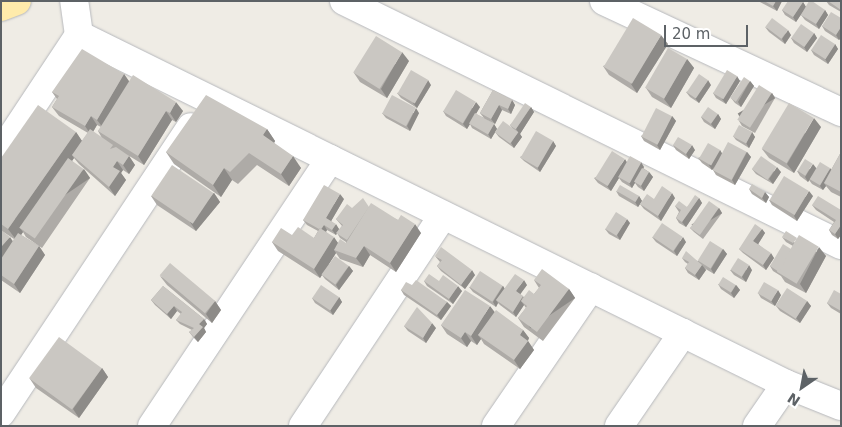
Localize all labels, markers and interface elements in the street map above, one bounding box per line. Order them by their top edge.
scale bar [667,15,751,47]
text: 20 m [672,25,710,43]
north arrow [777,362,827,412]
text: N [785,390,803,409]

